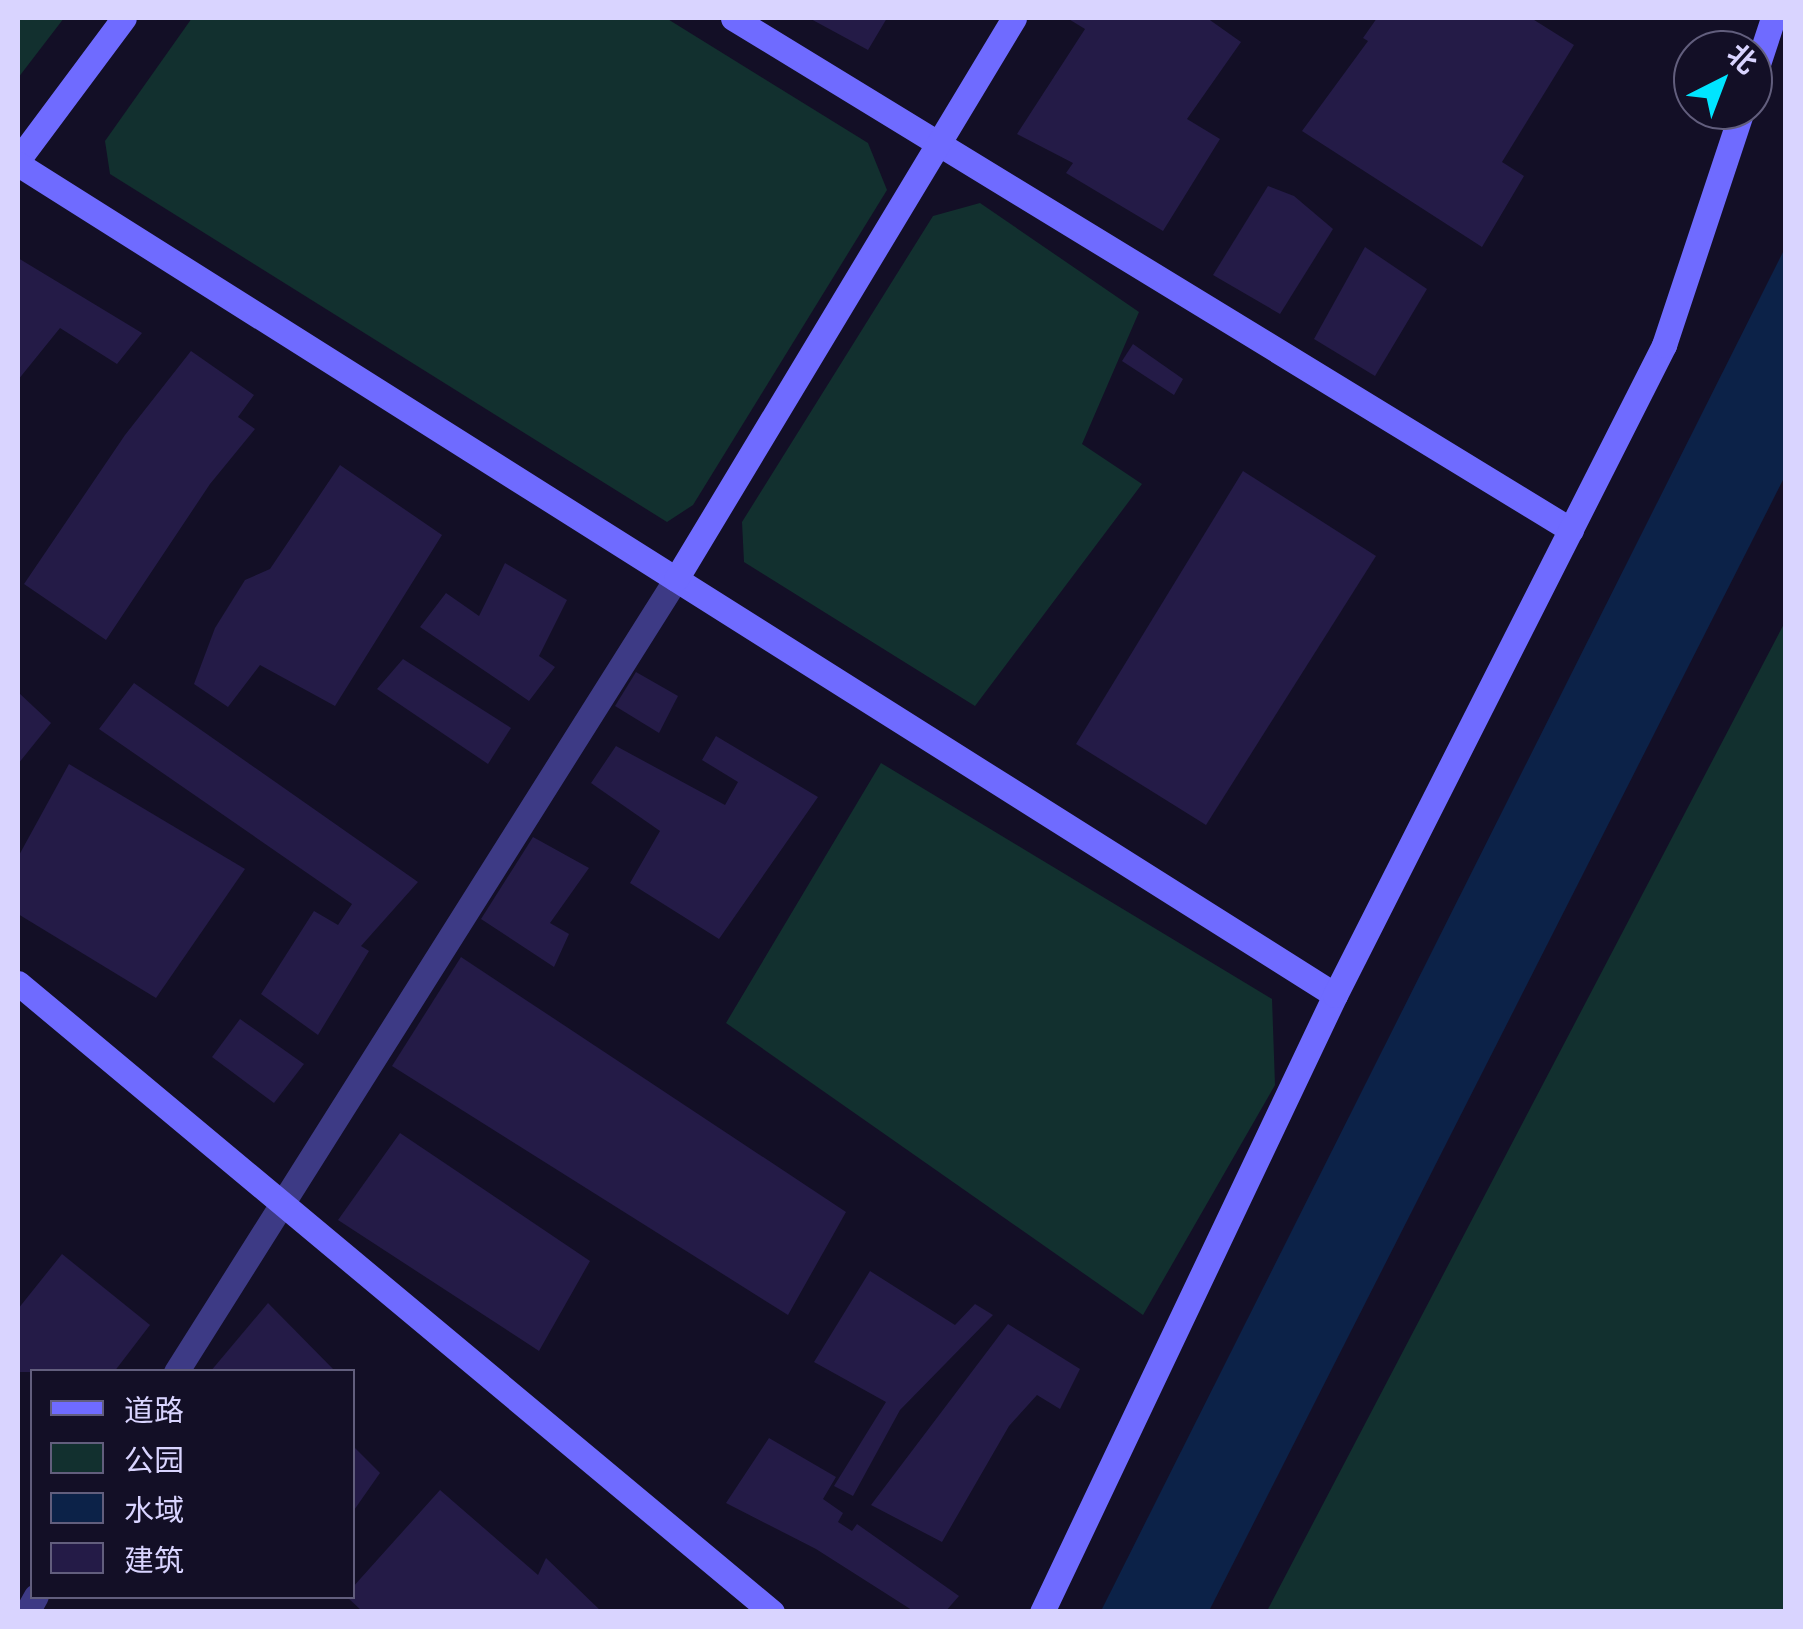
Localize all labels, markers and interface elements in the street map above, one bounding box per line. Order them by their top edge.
north arrow [1673,30,1773,130]
text: 北 [1721,37,1764,80]
legend [30,1369,355,1599]
text: 道路 [124,1393,184,1428]
text: 公园 [124,1443,184,1478]
text: 水域 [124,1493,184,1528]
text: 建筑 [124,1543,184,1578]

